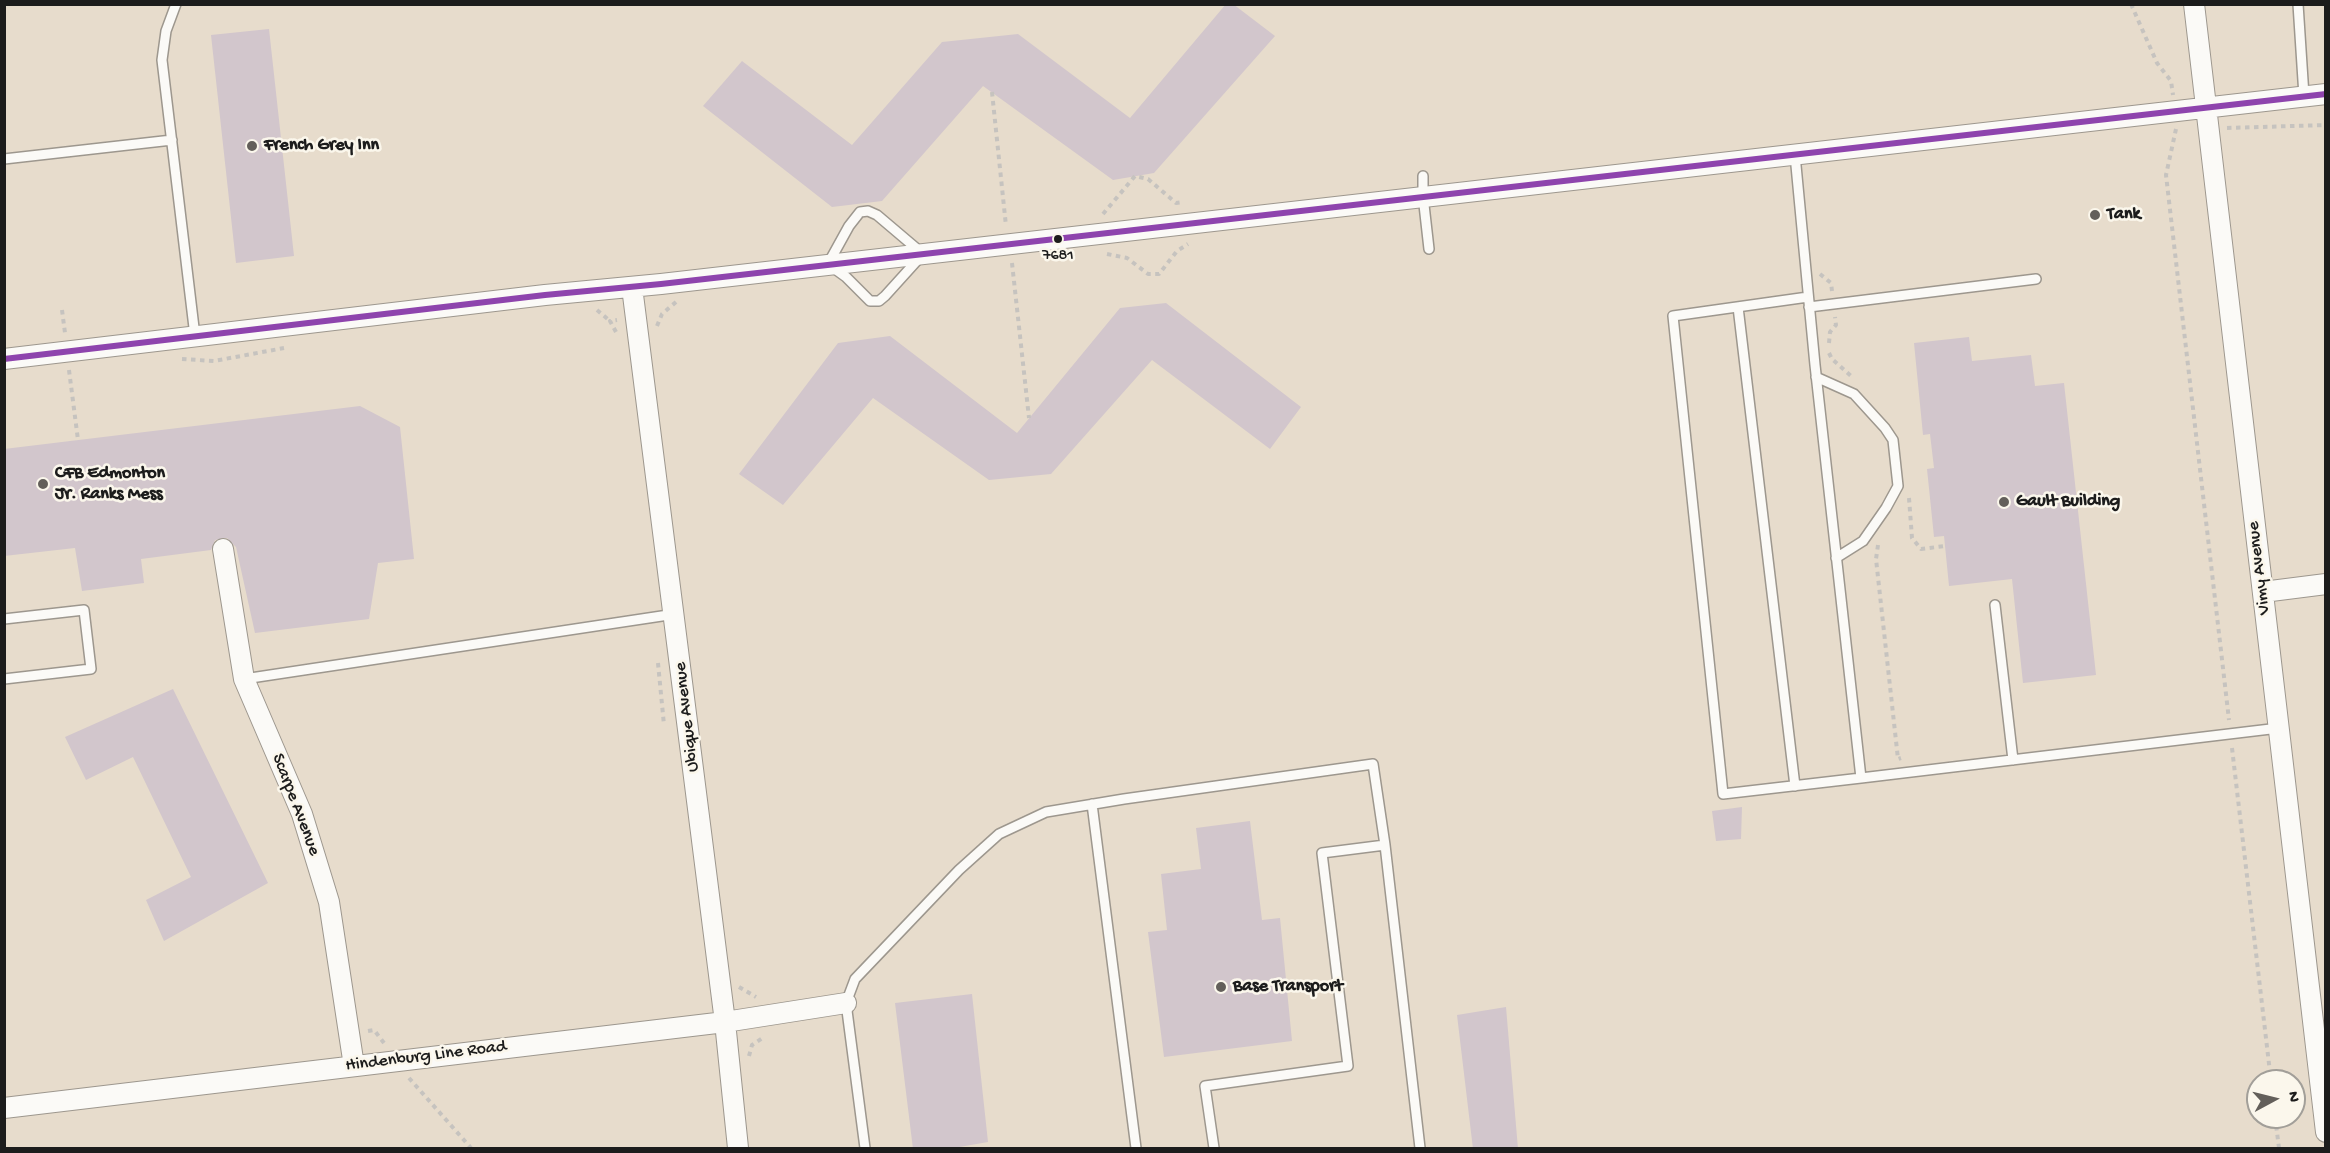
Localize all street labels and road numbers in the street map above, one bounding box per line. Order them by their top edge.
street label: Vimy Avenue [2244,520,2276,616]
street label: Ubique Avenue [671,661,705,773]
street label: Scarpe Avenue [266,751,324,859]
street label: Hindenburg Line Road [344,1036,508,1078]

